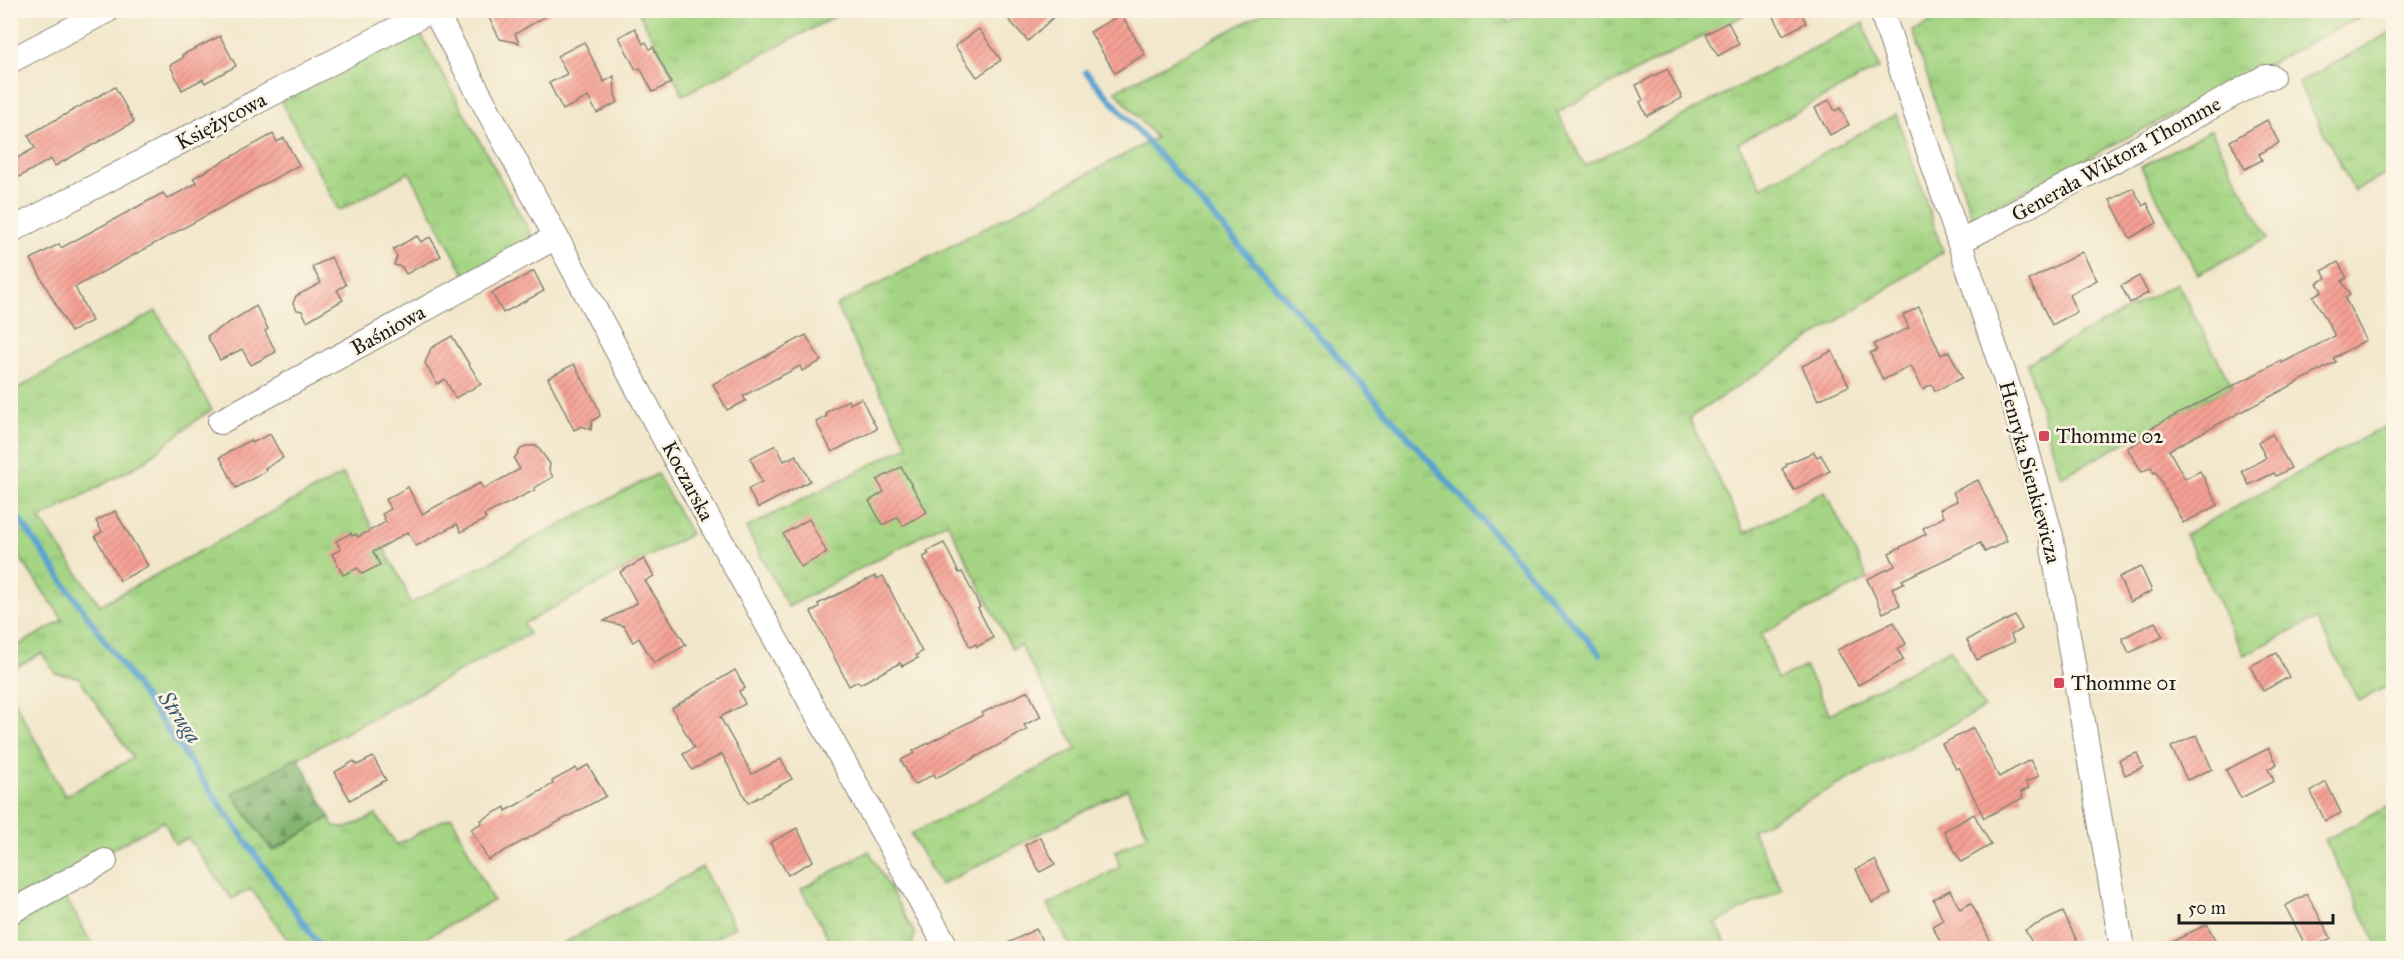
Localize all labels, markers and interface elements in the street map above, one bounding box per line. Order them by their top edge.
street label: Księżycowa [171,86,271,156]
street label: Generała Wiktora Thomme [2007,90,2225,227]
street label: Baśniowa [346,299,430,361]
street label: Henryka Sienkiewicza [1993,378,2067,566]
place label: Thomme 02 [2056,423,2164,449]
marker: Thomme 02 [2037,429,2051,443]
street label: Koczarska [656,437,720,526]
place label: Thomme 01 [2071,670,2176,696]
marker: Thomme 01 [2052,676,2066,690]
water label: Struga [152,685,208,749]
scale bar [2179,887,2334,925]
text: 50 m [2188,897,2226,919]

